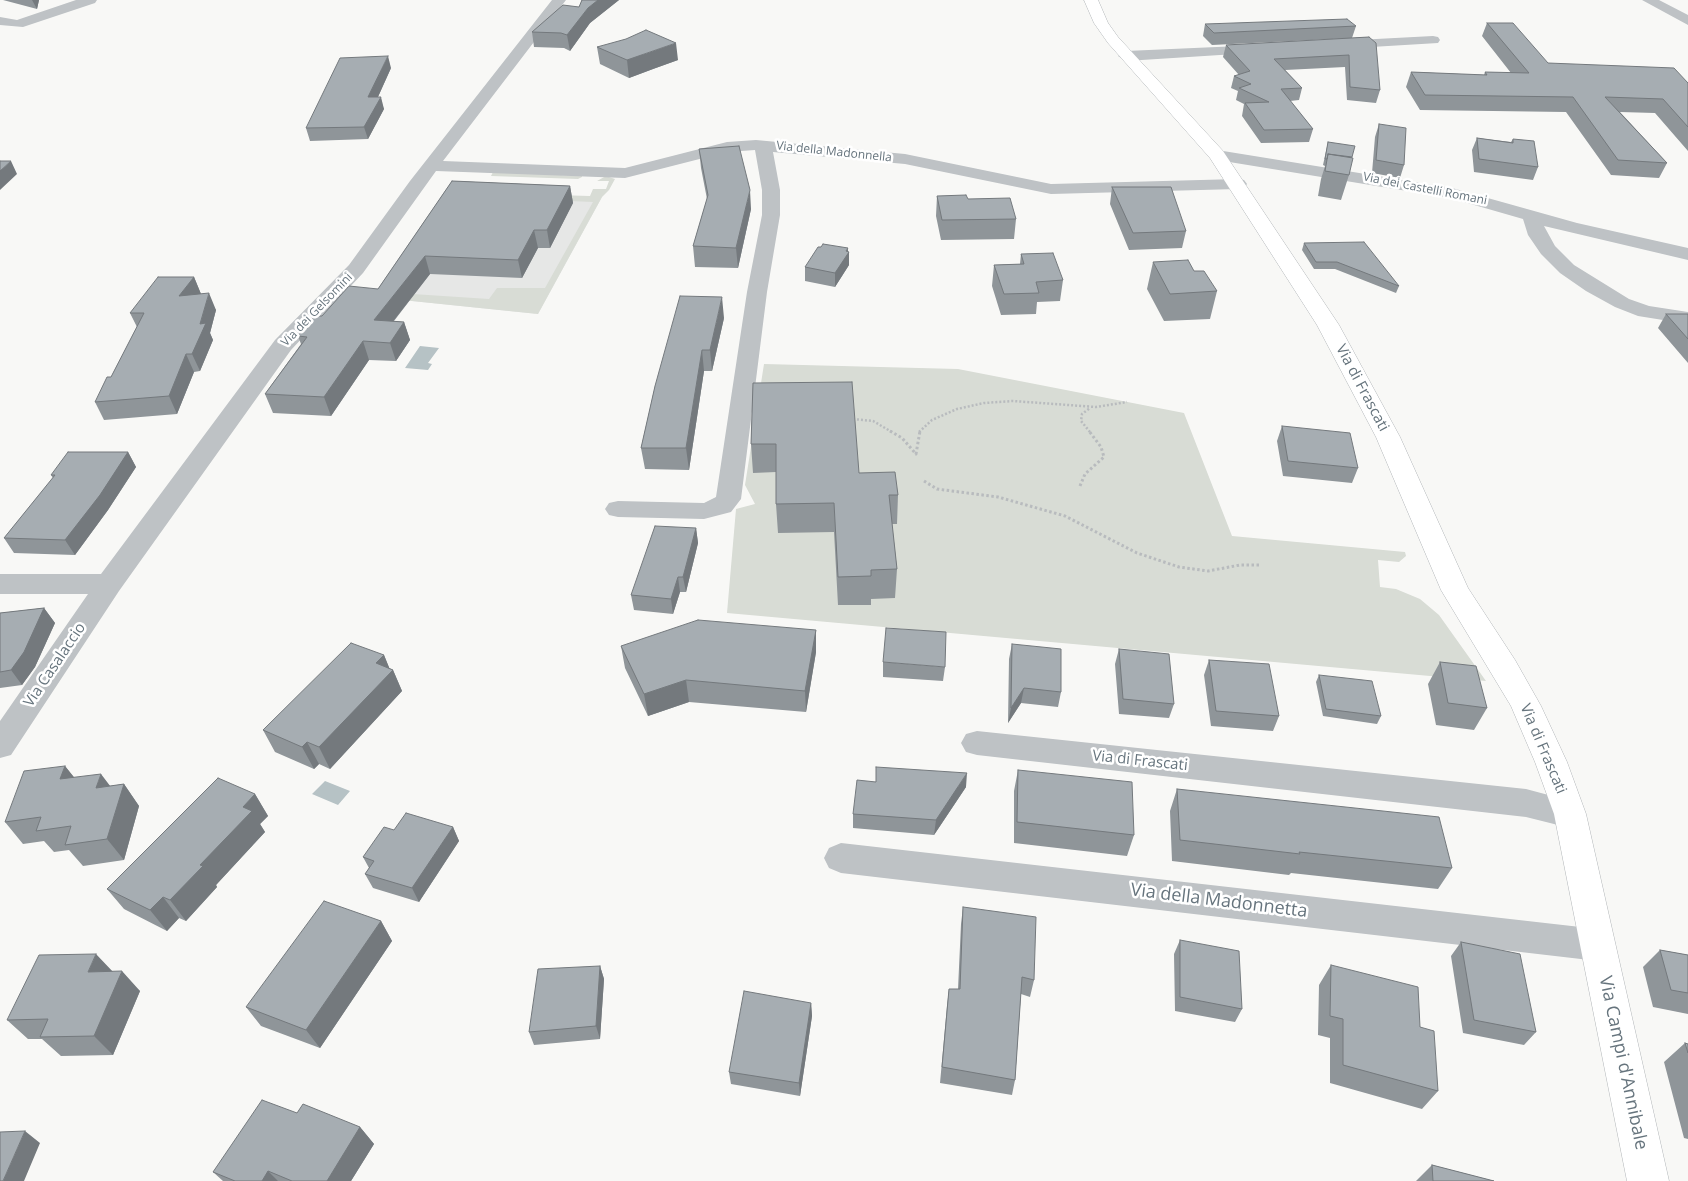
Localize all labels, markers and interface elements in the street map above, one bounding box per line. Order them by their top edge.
street label: Via della Madonnella [776,139,892,165]
street label: Via dei Castelli Romani [1362,170,1488,208]
street label: Via dei Gelsomini [278,270,356,350]
street label: Via di Frascati [1332,341,1392,435]
street label: Via Casalaccio [20,620,90,710]
street label: Via di Frascati [1516,701,1570,797]
street label: Via di Frascati [1091,747,1189,775]
street label: Via della Madonnetta [1129,879,1309,923]
street label: Via Campi d'Annibale [1594,974,1652,1152]

